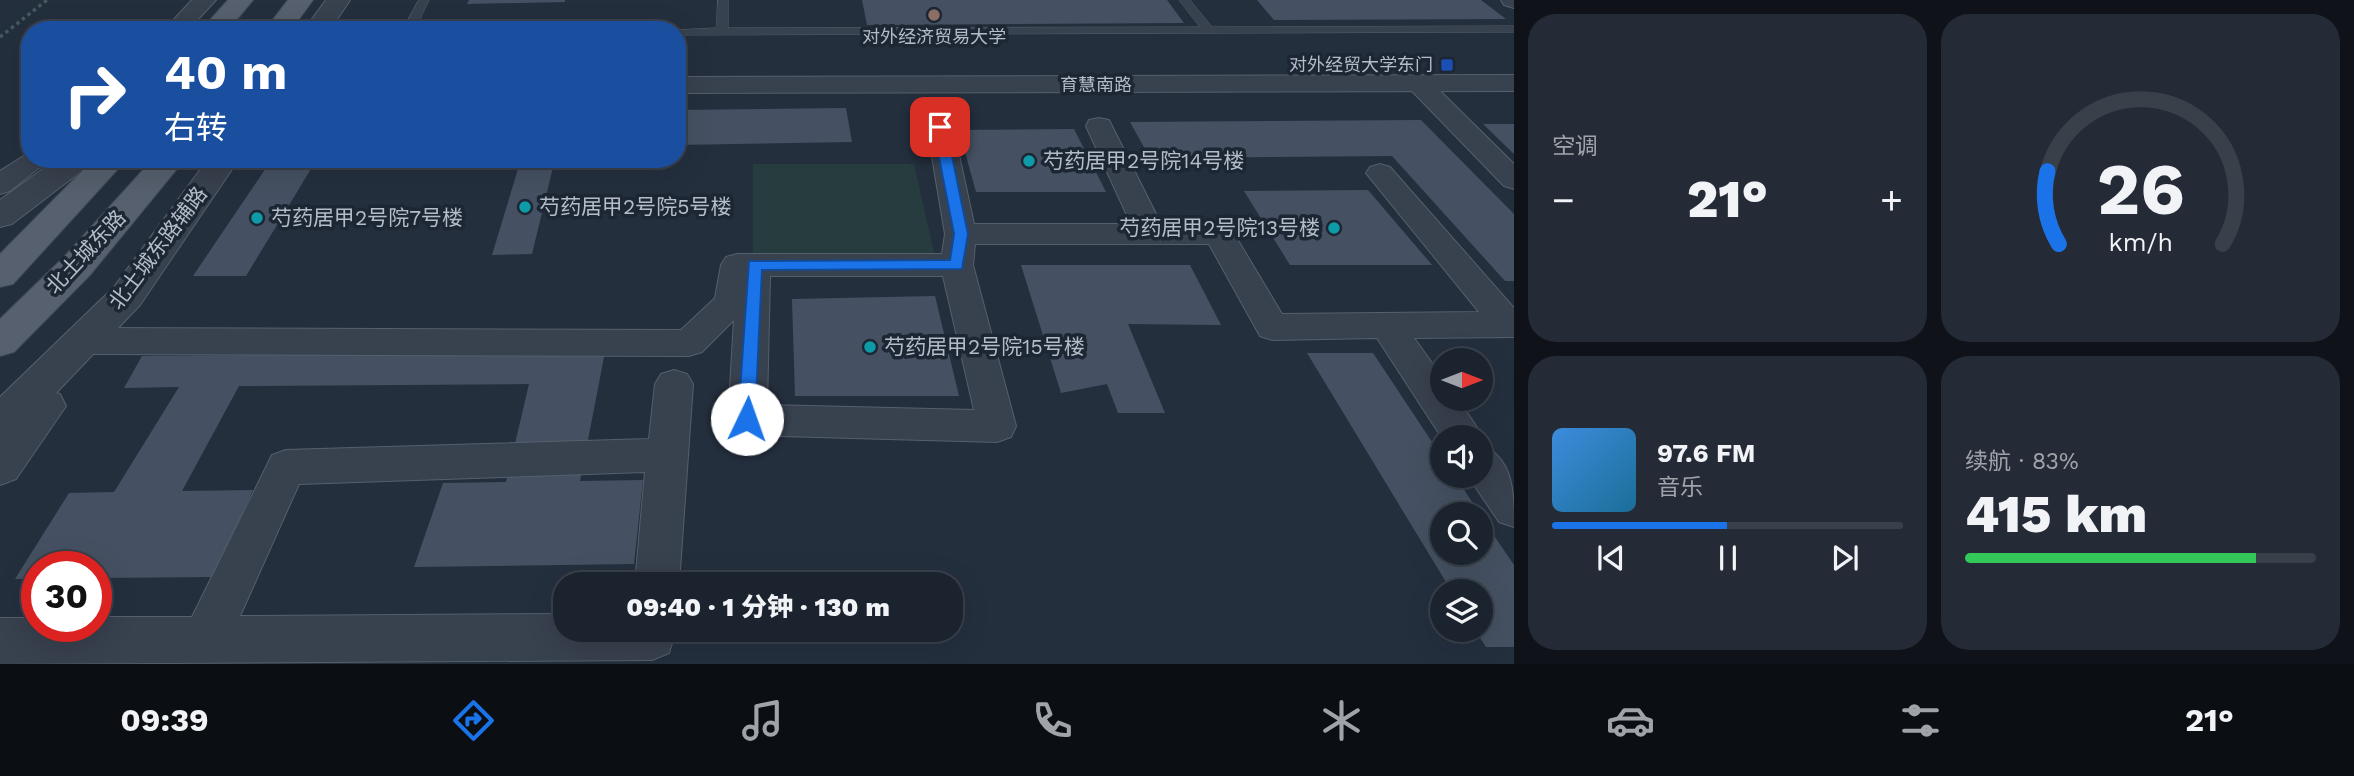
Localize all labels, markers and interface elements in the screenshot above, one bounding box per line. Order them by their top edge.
marker: 对外经济贸易大学 [926,7,942,23]
place label: 对外经济贸易大学 [862,26,1006,47]
text: 40 m [164,43,287,101]
icon: right [49,49,140,140]
place label: 对外经贸大学东门 [1289,54,1433,75]
marker: 对外经贸大学东门 [1439,57,1455,73]
street label: 育慧南路 [1060,74,1132,95]
pin [910,97,970,157]
icon: arrive [921,108,959,146]
text: 右转 [164,109,228,147]
text: 空调 [1552,133,1598,160]
text: 26 [2096,146,2185,232]
place label: 芍药居甲2号院14号楼 [1043,148,1244,173]
marker: 芍药居甲2号院14号楼 [1021,153,1037,169]
text: 21° [1687,169,1768,230]
text: − [1552,178,1575,222]
text: + [1880,178,1903,222]
street label: 北土城东路辅路 [103,181,212,314]
place label: 芍药居甲2号院5号楼 [539,194,731,219]
marker: 芍药居甲2号院5号楼 [517,199,533,215]
street label: 北土城东路 [41,205,131,299]
place label: 芍药居甲2号院7号楼 [271,205,463,230]
marker: 芍药居甲2号院7号楼 [249,210,265,226]
place label: 芍药居甲2号院13号楼 [1119,215,1320,240]
marker: 芍药居甲2号院13号楼 [1326,220,1342,236]
text: km/h [2108,228,2173,257]
place label: 芍药居甲2号院15号楼 [884,334,1085,359]
marker: 芍药居甲2号院15号楼 [862,339,878,355]
north arrow [1430,348,1493,411]
map controls [1430,348,1493,642]
position arrow [710,382,784,456]
button: sound [1430,425,1493,488]
text: 97.6 FM [1657,438,1755,468]
text: 续航 · 83% [1965,448,2079,475]
text: 音乐 [1657,474,1703,501]
text: 415 km [1965,484,2147,545]
button: search [1430,502,1493,565]
icon: previous [1592,539,1630,577]
icon: pause [1709,539,1747,577]
icon: next [1826,539,1864,577]
speed limit sign: 30 [21,551,112,642]
button: layers [1430,579,1493,642]
text: 09:40 · 1 分钟 · 130 m [626,592,890,622]
icon: directions [449,696,498,745]
icon: music [738,696,787,745]
icon: phone [1028,696,1077,745]
icon: climate [1317,696,1366,745]
icon: car [1606,696,1655,745]
icon: filters [1896,696,1945,745]
text: 09:39 [120,701,209,739]
text: 21° [2185,701,2234,739]

